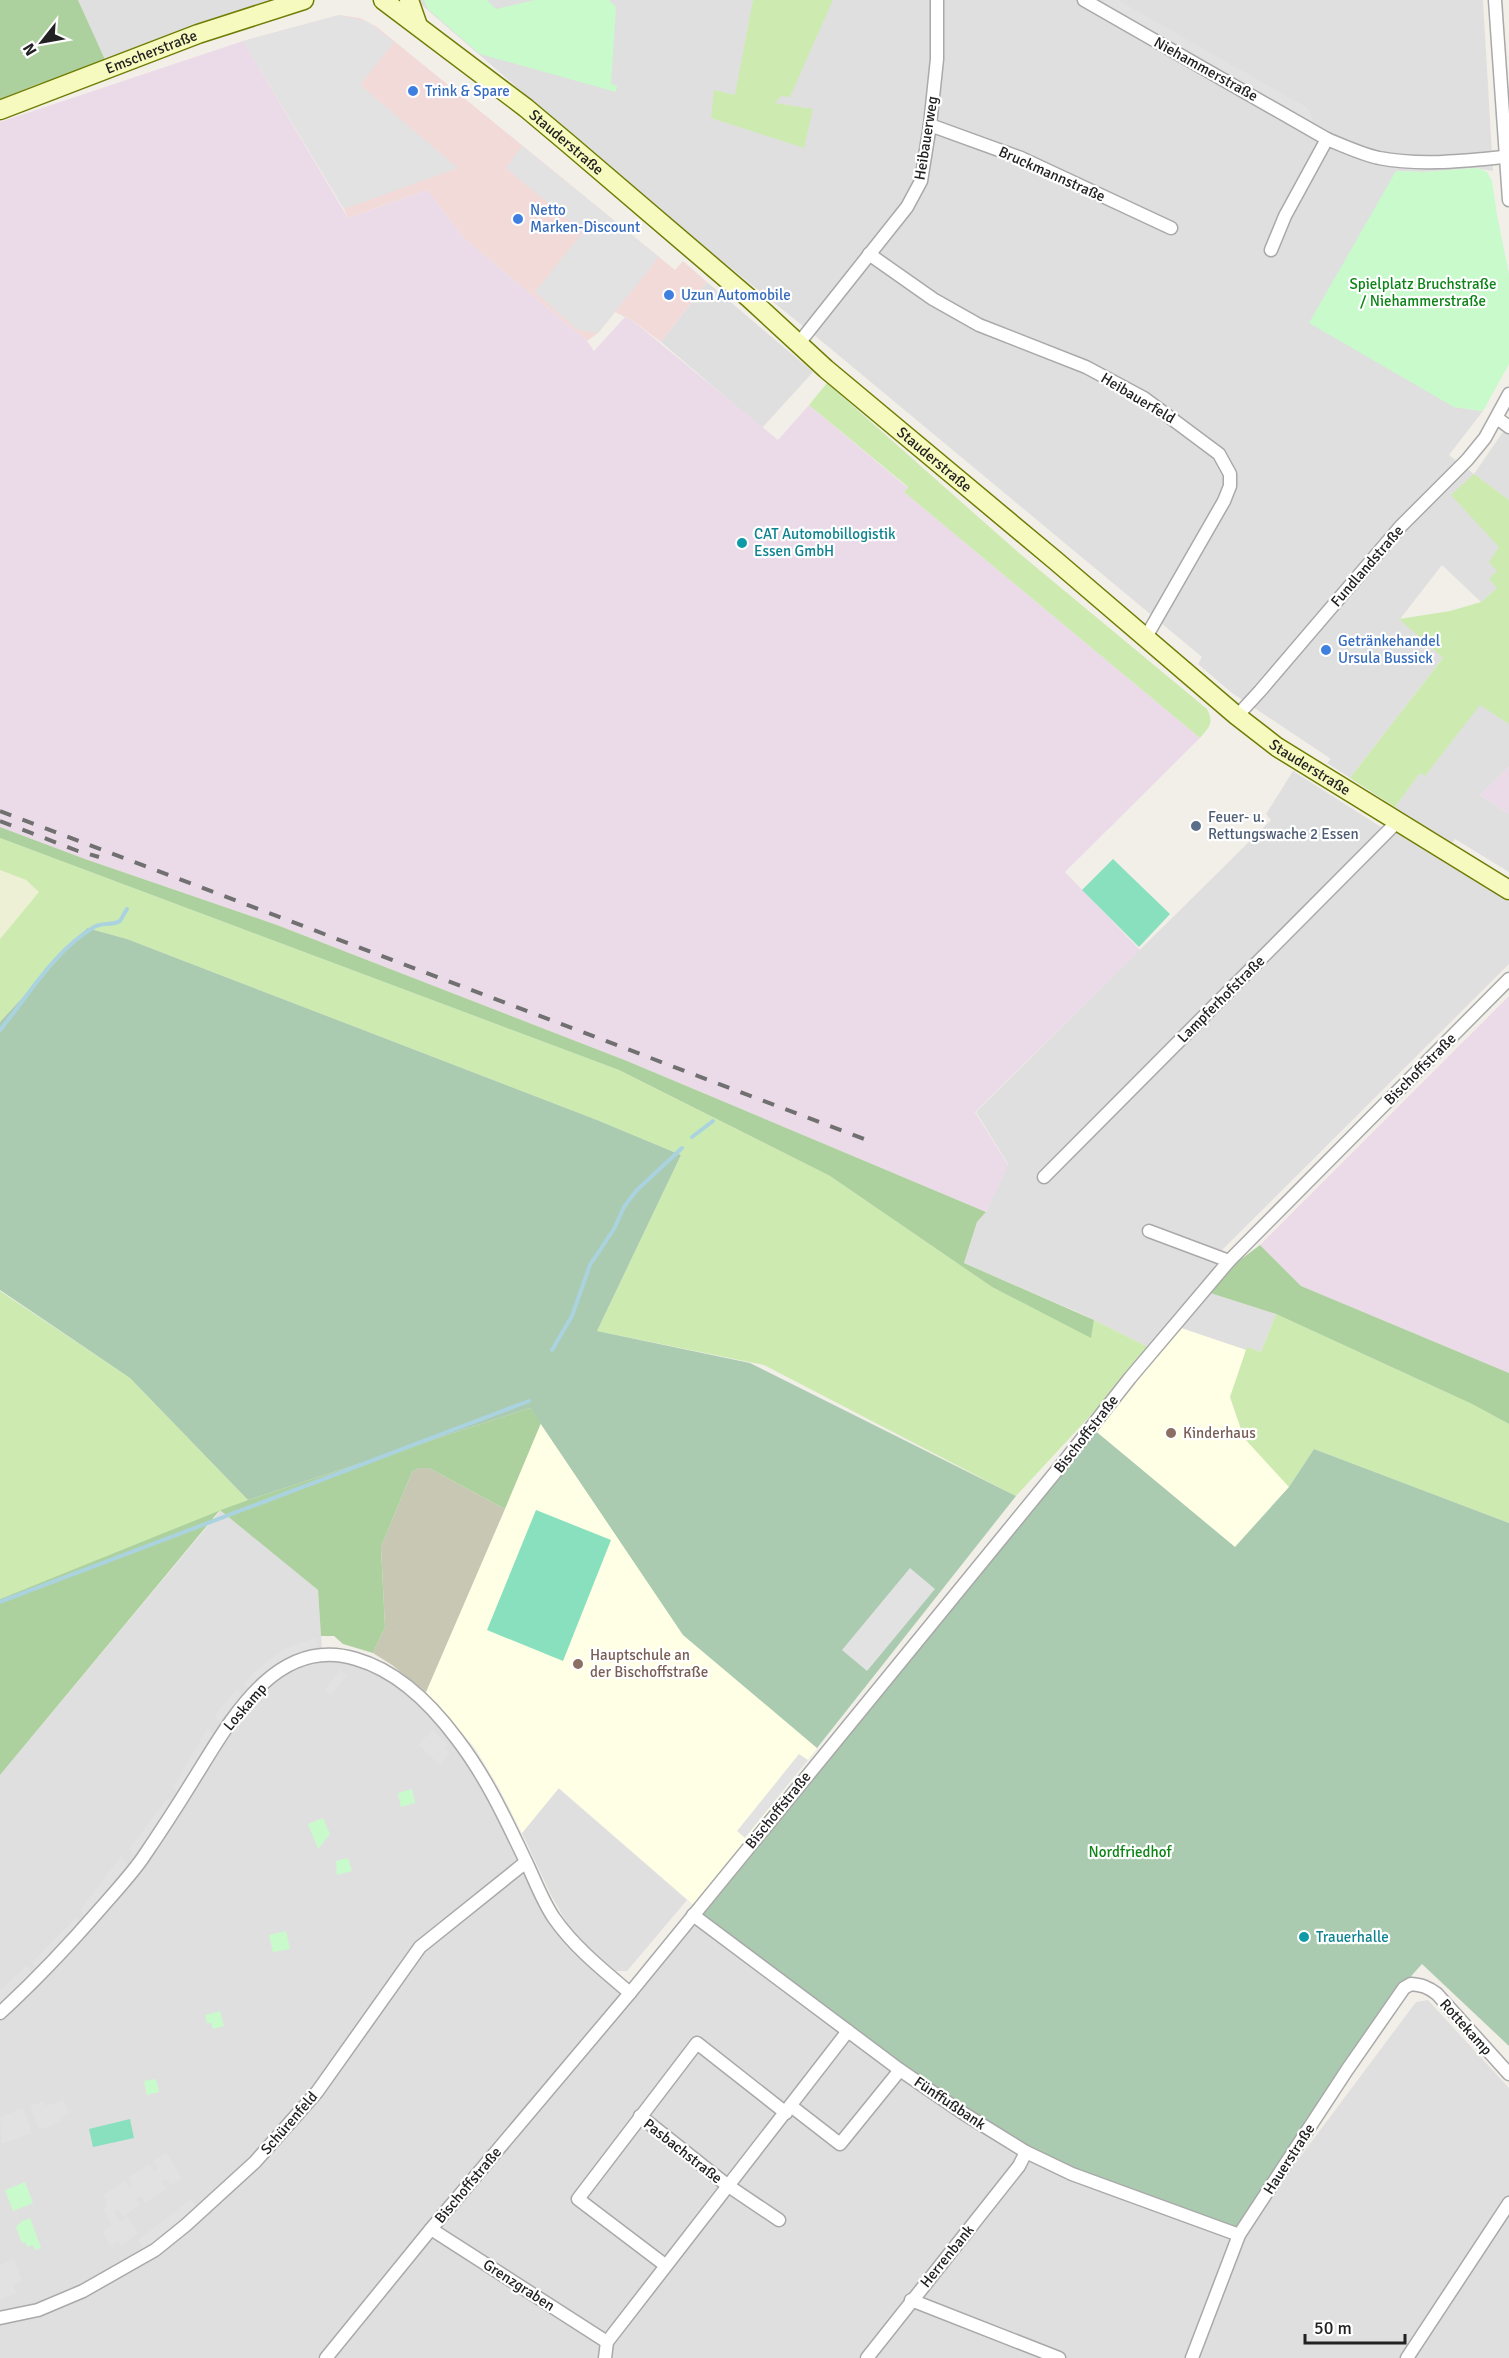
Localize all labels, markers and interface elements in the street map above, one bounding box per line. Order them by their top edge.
north arrow [12,12,72,72]
street label: Emscherstraße [103,26,200,78]
street label: Niehammerstraße [1151,33,1261,105]
text: N [19,39,41,59]
place label: Trink & Spare [425,82,510,100]
marker: Trink & Spare [406,84,420,98]
street label: Heibauerweg [910,95,942,181]
street label: Stauderstraße [525,105,607,179]
street label: Bruckmannstraße [996,142,1108,206]
place label: Netto Marken-Discount [530,201,640,236]
marker: Netto Marken-Discount [511,212,525,226]
park label: Spielplatz Bruchstraße / Niehammerstraße [1349,275,1497,310]
place label: Uzun Automobile [681,286,791,304]
marker: Uzun Automobile [662,288,676,302]
street label: Heibauerfeld [1098,369,1178,427]
street label: Stauderstraße [893,423,975,496]
street label: Fundlandstraße [1327,522,1407,610]
place label: CAT Automobillogistik Essen GmbH [754,525,896,560]
marker: CAT Automobillogistik Essen GmbH [735,536,749,550]
place label: Getränkehandel Ursula Bussick [1338,632,1440,667]
marker: Getränkehandel Ursula Bussick [1319,643,1333,657]
street label: Stauderstraße [1266,735,1354,799]
place label: Feuer- u. Rettungswache 2 Essen [1208,808,1359,843]
marker: Feuer- u. Rettungswache 2 Essen [1189,819,1203,833]
street label: Lampferhofstraße [1174,952,1268,1046]
street label: Bischoffstraße [1380,1029,1460,1109]
street label: Bischoffstraße [1050,1391,1122,1477]
place label: Kinderhaus [1183,1424,1256,1442]
marker: Kinderhaus [1164,1426,1178,1440]
place label: Hauptschule an der Bischoffstraße [590,1646,708,1681]
marker: Hauptschule an der Bischoffstraße [571,1657,585,1671]
street label: Loskamp [220,1680,270,1734]
street label: Bischoffstraße [741,1768,815,1852]
park label: Nordfriedhof [1089,1843,1172,1861]
place label: Trauerhalle [1316,1928,1389,1946]
marker: Trauerhalle [1297,1930,1311,1944]
street label: Rottekamp [1436,1995,1496,2059]
street label: Fünffußbank [911,2073,990,2134]
street label: Schürenfeld [257,2088,321,2158]
street label: Pasbachstraße [640,2115,726,2187]
street label: Hauerstraße [1259,2120,1319,2198]
street label: Bischoffstraße [431,2143,505,2227]
street label: Herrenbank [916,2221,978,2291]
street label: Grenzgraben [480,2255,558,2315]
scale bar [1305,2307,1406,2345]
text: 50 m [1314,2317,1352,2339]

